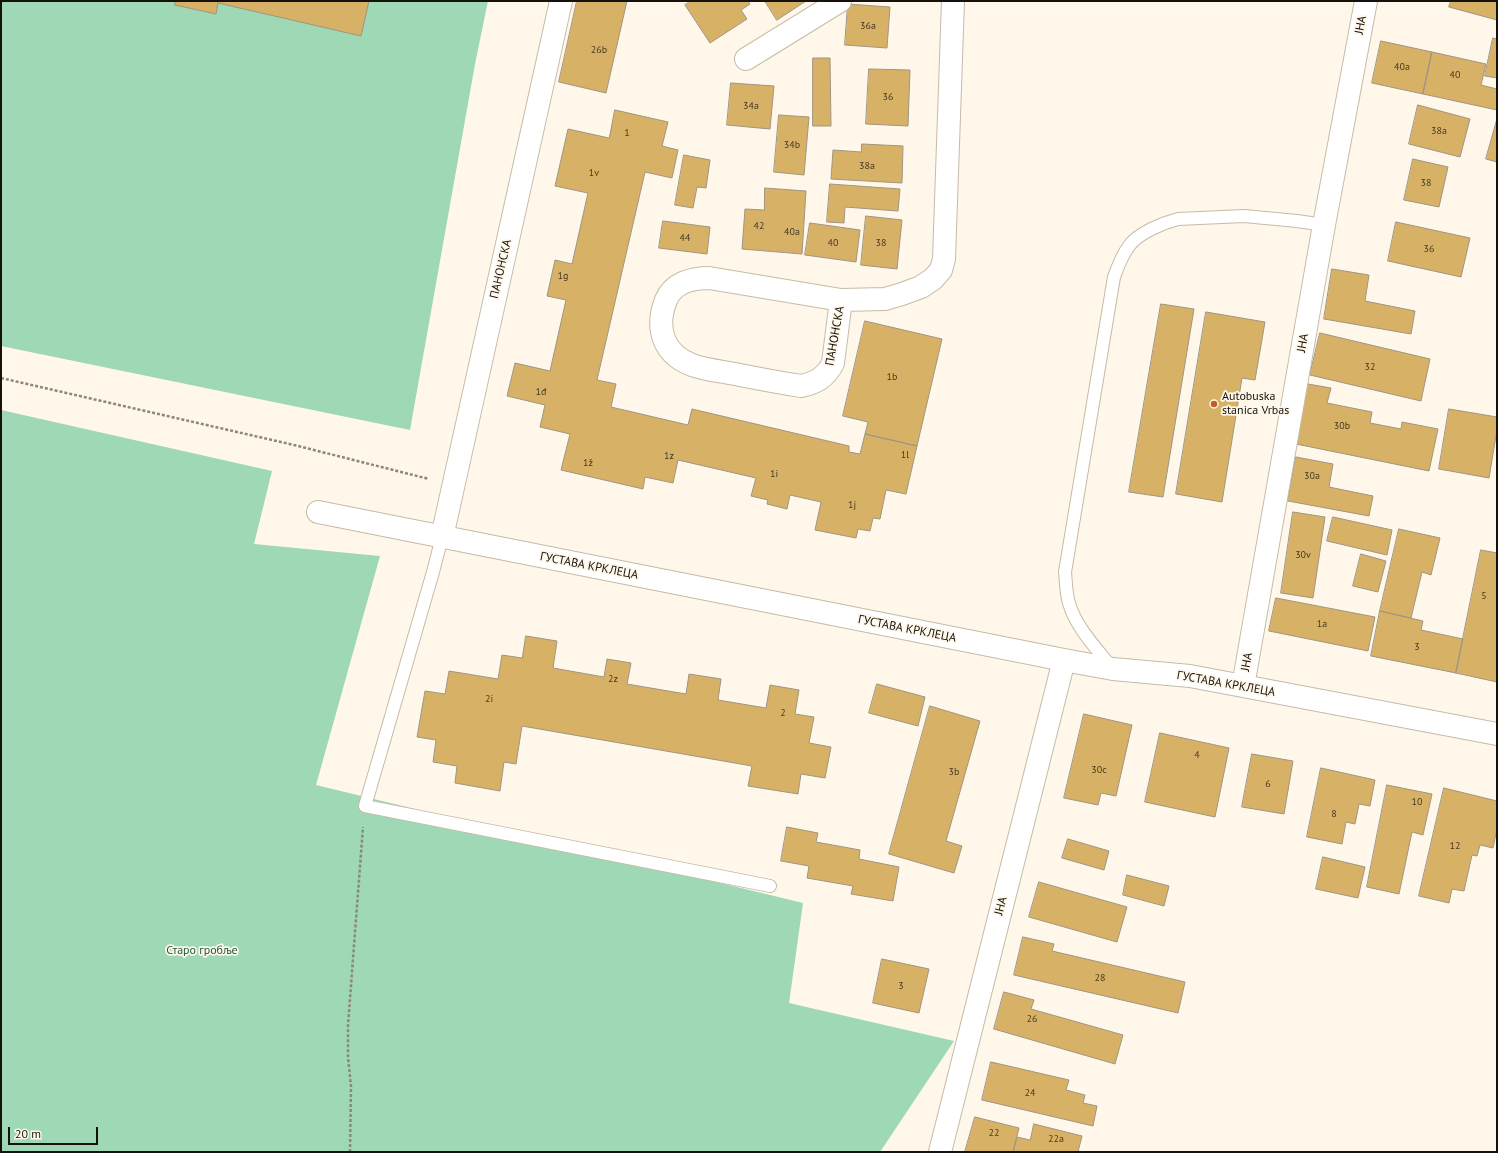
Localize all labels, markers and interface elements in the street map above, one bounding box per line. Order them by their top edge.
street label: ЈНА [1352,15,1370,35]
house number: 36a [860,20,876,32]
house number: 26b [591,44,607,56]
house number: 40a [1394,61,1410,73]
house number: 40 [1450,69,1460,81]
house number: 36 [883,91,893,103]
house number: 34a [743,100,759,112]
house number: 38a [1431,125,1447,137]
house number: 1 [624,127,630,139]
house number: 34b [784,139,800,151]
house number: 38a [859,160,875,172]
house number: 1v [589,167,599,179]
house number: 38 [1421,177,1431,189]
house number: 42 [754,220,764,232]
house number: 40a [784,226,800,238]
house number: 44 [680,232,690,244]
house number: 40 [828,237,838,249]
house number: 38 [876,237,886,249]
street label: ПАНОНСКА [487,238,515,300]
house number: 36 [1424,243,1434,255]
house number: 1g [558,270,568,282]
street label: ПАНОНСКА [823,305,847,367]
street label: ЈНА [1294,333,1312,353]
house number: 32 [1365,361,1375,373]
house number: 1b [887,371,897,383]
house number: 1đ [536,386,546,398]
place label: Autobuska stanica Vrbas [1222,390,1289,418]
marker: Autobuska stanica Vrbas [1209,399,1219,409]
house number: 30b [1334,420,1350,432]
house number: 1l [901,449,909,461]
house number: 1z [664,450,674,462]
house number: 1ž [583,457,593,469]
house number: 1i [770,468,778,480]
house number: 30a [1304,470,1320,482]
house number: 1j [848,499,856,511]
street label: ГУСТАВА КРКЛЕЦА [539,549,639,583]
house number: 30v [1295,549,1311,561]
house number: 5 [1481,590,1487,602]
street label: ГУСТАВА КРКЛЕЦА [857,612,957,646]
house number: 1a [1317,618,1327,630]
house number: 3 [1414,641,1420,653]
street label: ЈНА [1238,652,1256,672]
street label: ГУСТАВА КРКЛЕЦА [1176,668,1276,700]
house number: 2z [608,673,618,685]
house number: 2i [485,693,493,705]
house number: 2 [780,707,786,719]
house number: 4 [1194,749,1200,761]
house number: 30c [1091,764,1107,776]
house number: 3b [949,766,959,778]
house number: 6 [1265,778,1271,790]
house number: 10 [1412,796,1422,808]
house number: 8 [1331,808,1337,820]
house number: 12 [1450,840,1460,852]
street label: ЈНА [992,895,1010,917]
park label: Старо гробље [166,944,238,958]
house number: 28 [1095,972,1105,984]
house number: 3 [898,980,904,992]
house number: 26 [1027,1013,1037,1025]
house number: 24 [1025,1087,1035,1099]
scale bar [10,1119,100,1145]
text: 20 m [15,1126,41,1141]
house number: 22 [989,1127,999,1139]
house number: 22a [1048,1133,1064,1145]

